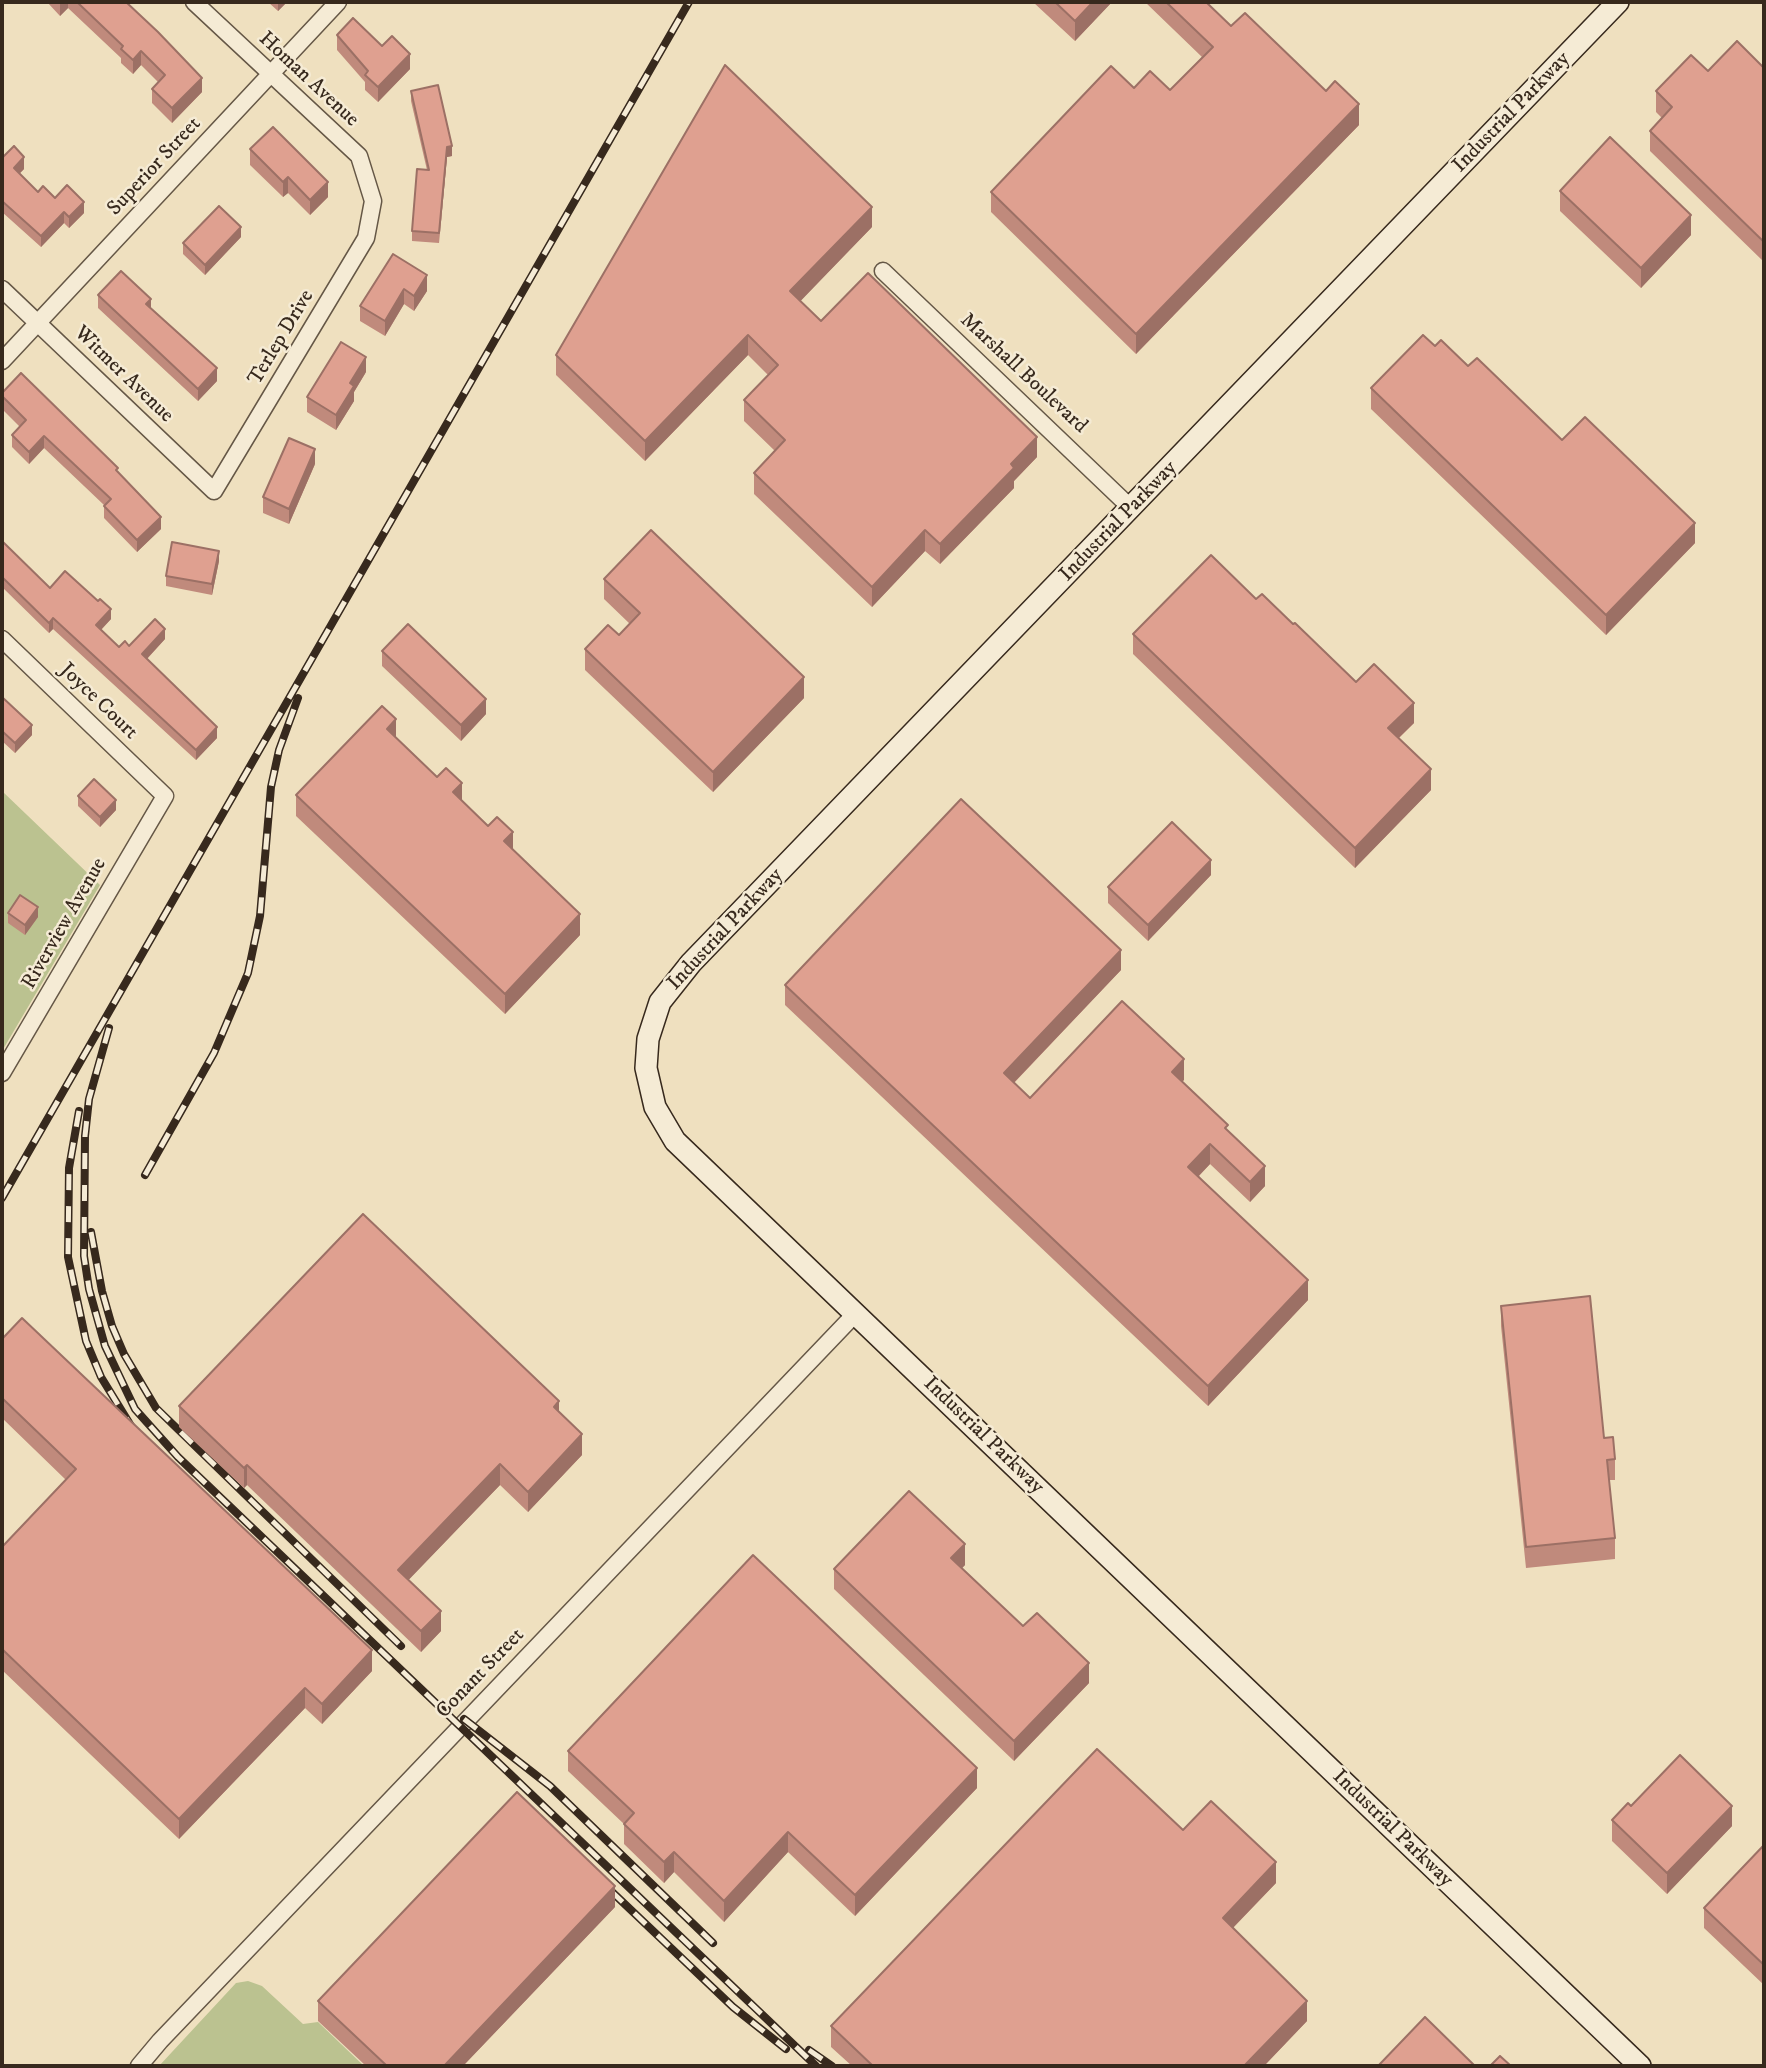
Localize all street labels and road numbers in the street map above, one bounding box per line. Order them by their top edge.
street label: Homan Avenue [253,27,363,133]
street label: Industrial Parkway [1448,47,1576,179]
street label: Superior Street [103,112,207,222]
street label: Terlep Drive [244,286,320,390]
street label: Marshall Boulevard [954,309,1092,439]
street label: Witmer Avenue [68,321,178,429]
street label: Industrial Parkway [1055,456,1183,588]
street label: Joyce Court [54,659,142,745]
street label: Riverview Avenue [17,854,113,994]
street label: Industrial Parkway [663,864,789,996]
street label: Industrial Parkway [917,1372,1049,1500]
street label: Conant Street [432,1624,530,1724]
street label: Industrial Parkway [1326,1765,1458,1893]

